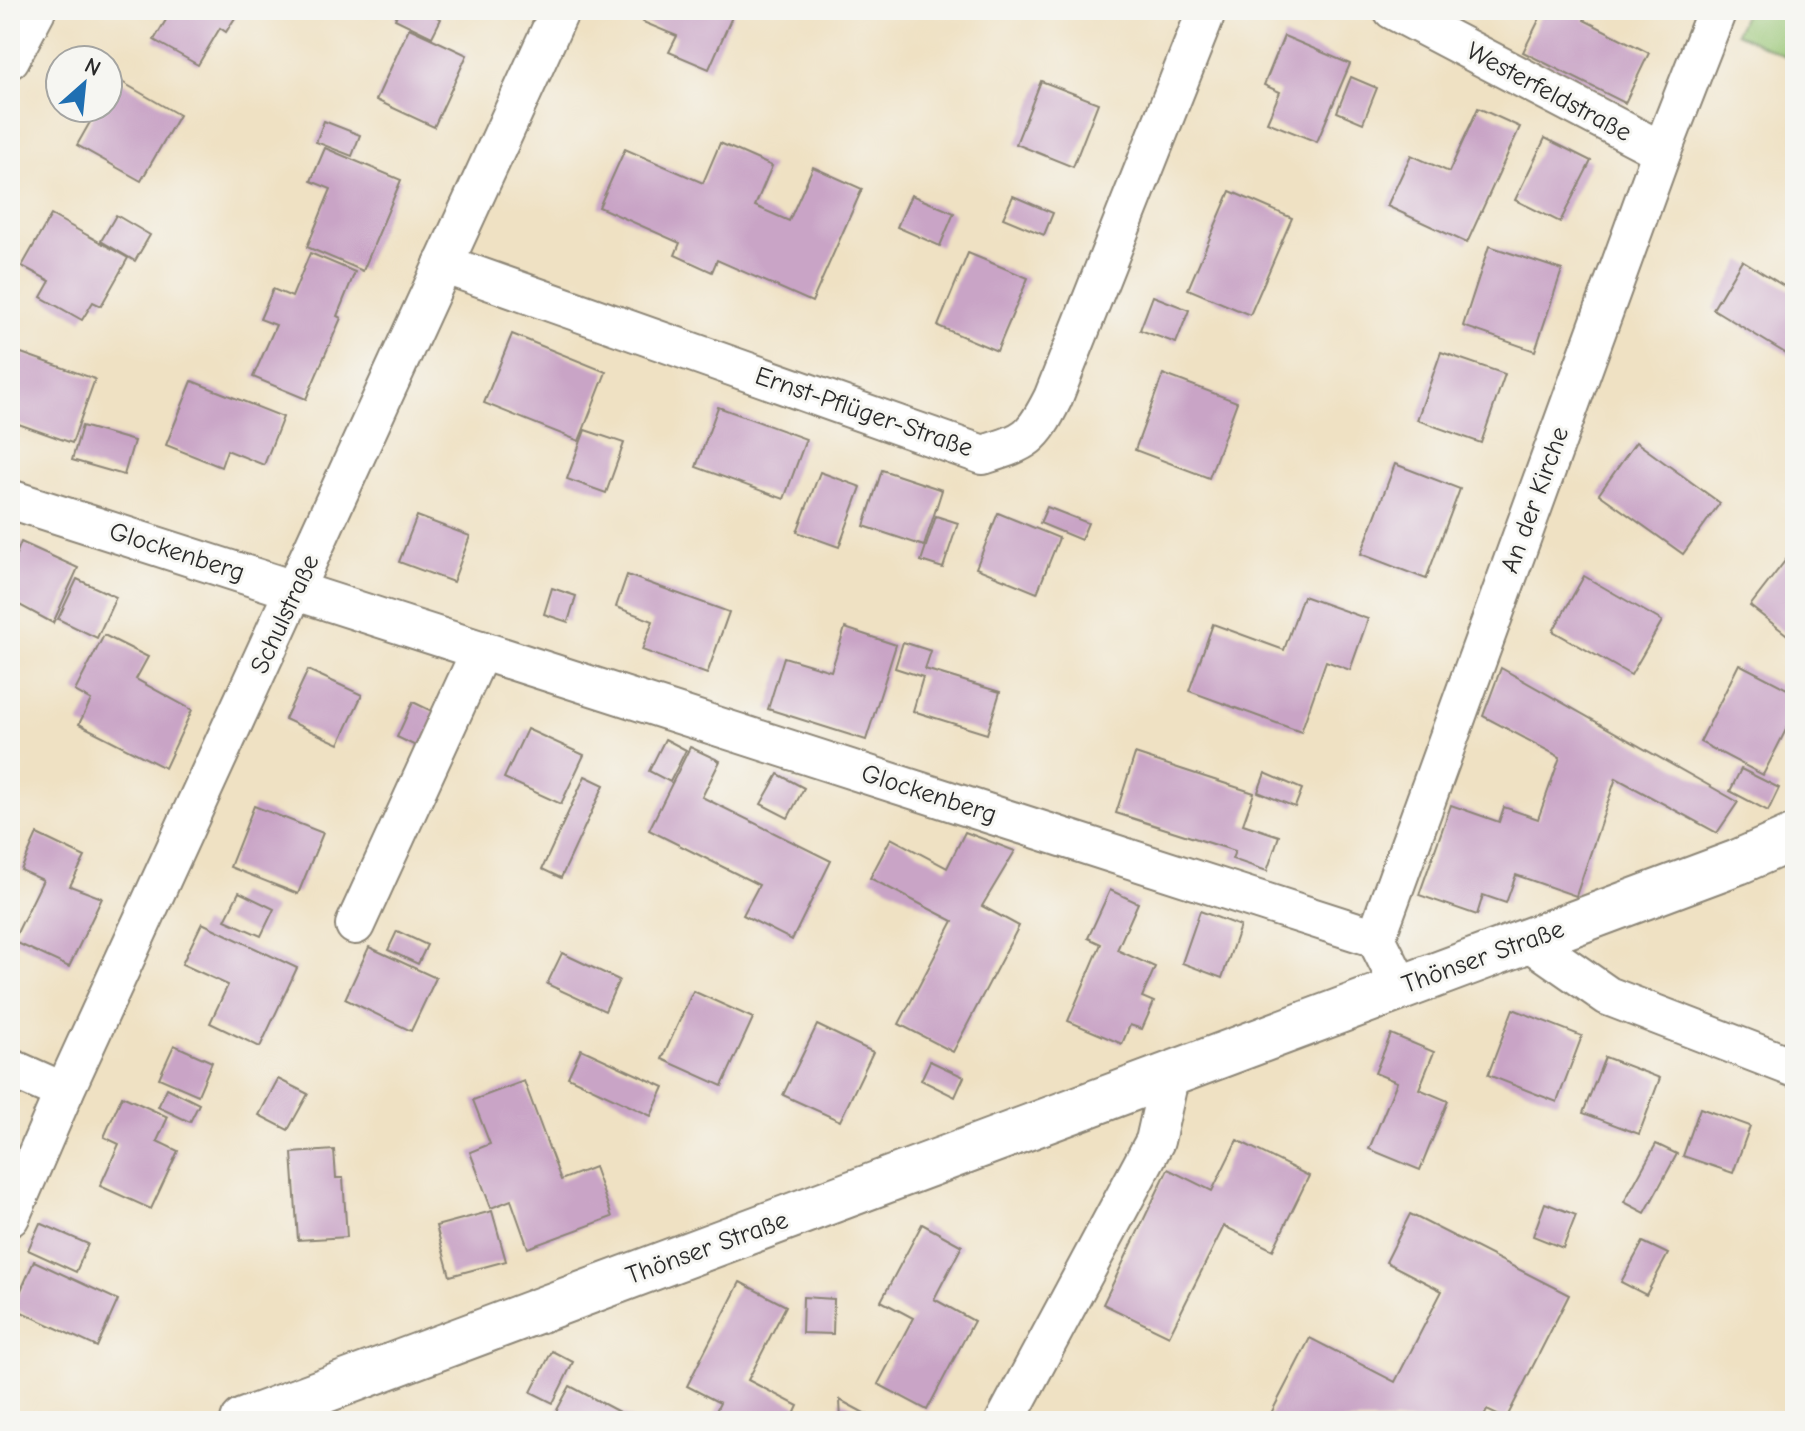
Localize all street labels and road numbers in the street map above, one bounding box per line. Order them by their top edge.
street label: Westerfeldstraße [1462,36,1636,148]
street label: Ernst-Pflüger-Straße [751,361,977,463]
street label: An der Kirche [1495,423,1575,577]
street label: Glockenberg [106,516,248,588]
street label: Schulstraße [244,550,326,678]
street label: Glockenberg [858,758,1000,830]
street label: Thönser Straße [1398,914,1568,1000]
street label: Thönser Straße [622,1205,792,1291]

